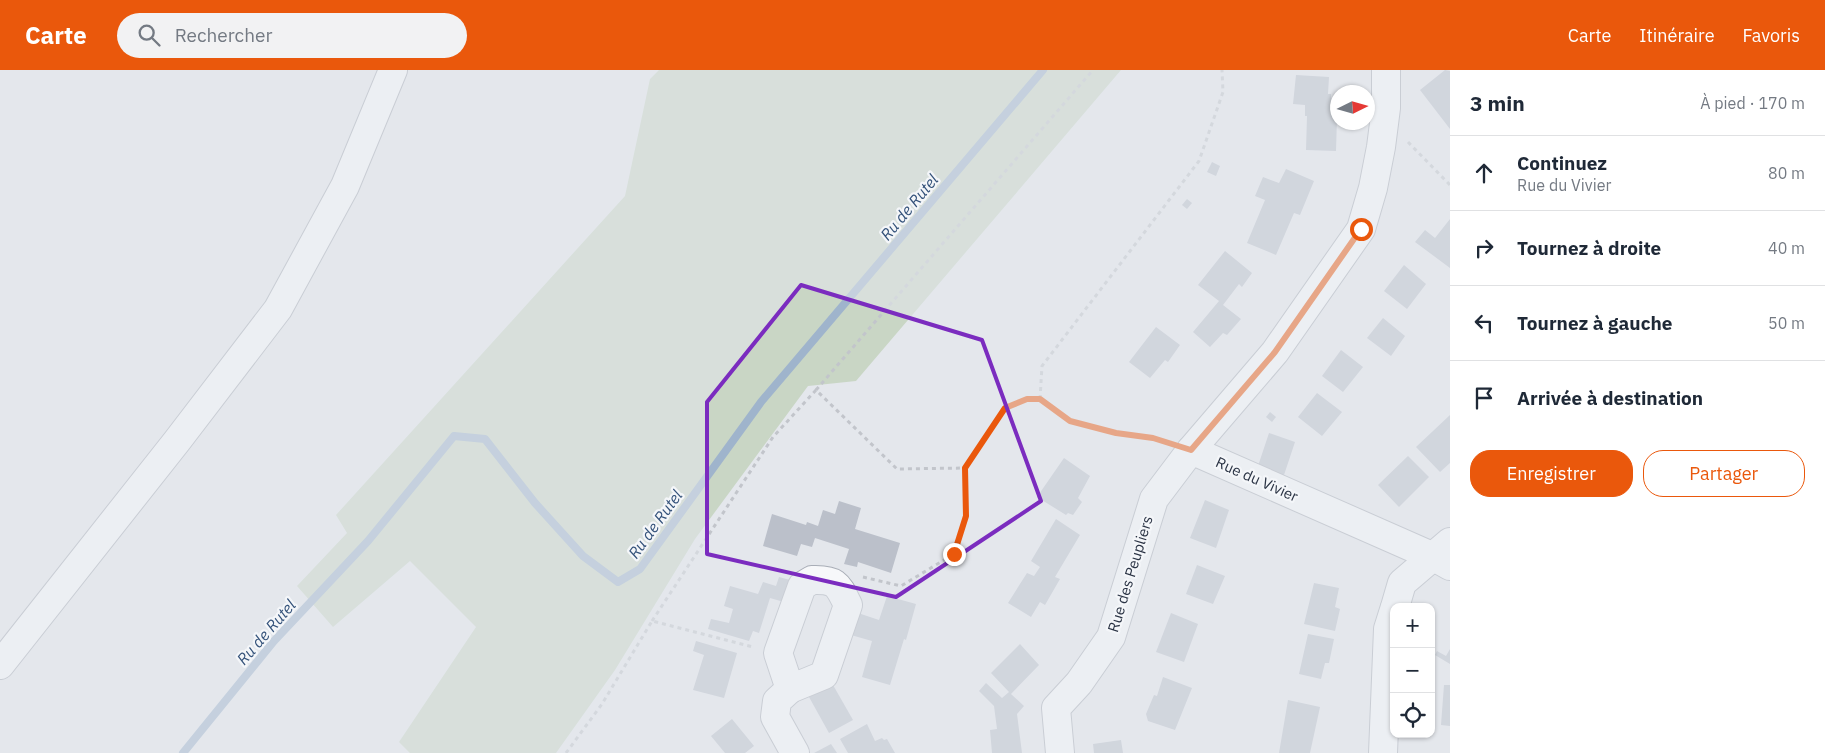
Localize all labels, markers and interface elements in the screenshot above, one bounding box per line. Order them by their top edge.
search box [117,13,467,58]
text: Carte [25,19,87,51]
icon: search [135,21,163,49]
text: Rechercher [175,23,272,47]
text: Carte [1568,24,1611,47]
text: Itinéraire [1639,24,1715,47]
text: Favoris [1743,24,1800,47]
north arrow [1330,85,1375,130]
text: 3 min [1470,89,1525,117]
text: À pied · 170 m [1700,93,1805,113]
text: Continuez [1517,151,1607,175]
icon: ahead [1470,159,1498,187]
text: 80 m [1768,163,1805,183]
water label: Ru de Rutel [876,169,943,244]
text: Rue du Vivier [1517,175,1611,195]
route start [1350,218,1373,241]
icon: right [1470,234,1498,262]
text: Tournez à droite [1517,236,1661,260]
text: 40 m [1768,238,1805,258]
icon: left [1470,309,1498,337]
text: Tournez à gauche [1517,311,1673,335]
text: 50 m [1768,313,1805,333]
icon: arrive [1470,384,1498,412]
text: Arrivée à destination [1517,386,1703,410]
button: Enregistrer [1470,450,1633,497]
button: Partager [1643,450,1805,497]
street label: Rue du Vivier [1213,452,1302,506]
water label: Ru de Rutel [623,485,687,562]
street label: Rue des Peupliers [1103,513,1157,635]
route end [943,543,966,566]
water label: Ru de Rutel [232,595,300,669]
map controls [1390,603,1435,738]
button: + [1390,603,1435,648]
button: − [1390,648,1435,693]
button: locate [1390,693,1435,738]

